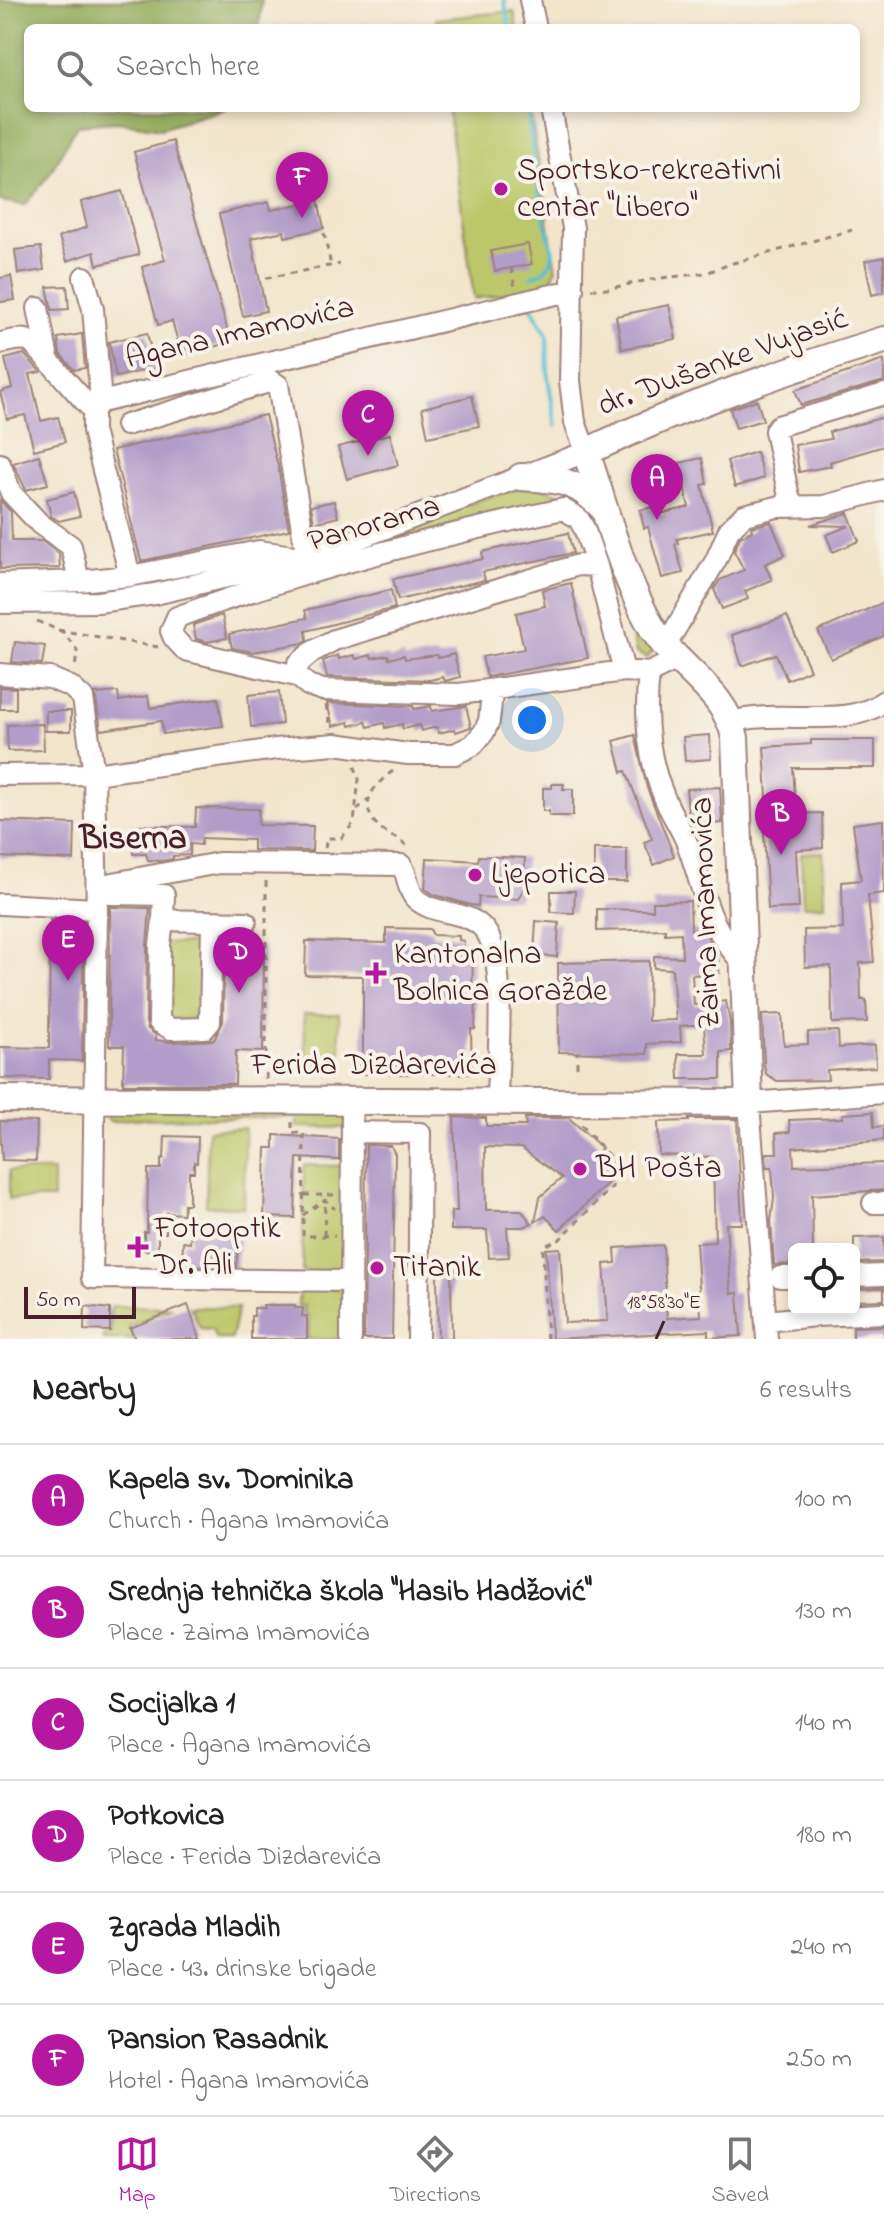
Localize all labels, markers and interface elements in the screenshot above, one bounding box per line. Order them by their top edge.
search box [24,24,860,112]
icon: search [52,46,96,90]
text: Search here [116,46,260,90]
place label: Sportsko-rekreativni centar "Libero" [517,148,781,232]
pin: F [276,152,328,218]
marker: Sportsko-rekreativni centar "Libero" [492,180,510,198]
street label: Agana Imamovića [121,285,359,383]
street label: dr. Dušanke Vujasić [591,296,855,430]
pin: C [342,390,394,456]
pin: A [631,454,683,520]
street label: Panorama [302,484,446,566]
your location [512,700,552,740]
pin: B [755,789,807,855]
street label: Zaima Imamovića [679,796,735,1030]
district label: Biserna [77,815,187,865]
place label: Ljepotica [491,852,606,899]
marker: Ljepotica [466,866,484,884]
pin: E [42,915,94,981]
pin: D [213,927,265,993]
place label: Kantonalna Bolnica Goražde [393,932,608,1016]
marker: Kantonalna Bolnica Goražde [365,962,387,984]
street label: Ferida Dizdarevića [250,1043,497,1090]
place label: BH Pošta [595,1146,722,1193]
marker: BH Pošta [571,1160,589,1178]
place label: Fotooptik Dr. Ali [153,1206,281,1290]
marker: Fotooptik Dr. Ali [129,1238,147,1256]
map controls [788,1243,860,1315]
button: locate [788,1243,860,1315]
place label: Titanik [393,1245,482,1292]
marker: Titanik [368,1259,386,1277]
scale bar [24,1283,136,1319]
text: 50 m [36,1285,81,1317]
text: 18°58'30"E [627,1289,701,1318]
text: Nearby [32,1366,136,1416]
text: 6 results [760,1372,852,1410]
text: Kapela sv. Dominika [108,1459,354,1503]
text: A [50,1481,66,1519]
text: 100 m [795,1481,852,1519]
text: Church · Agana Imamovića [108,1503,389,1541]
text: Srednja tehnička škola "Hasib Hadžović" [108,1571,592,1615]
text: B [49,1593,67,1631]
text: 130 m [795,1593,852,1631]
text: Place · Zaima Imamovića [108,1615,370,1653]
text: Socijalka 1 [108,1683,235,1727]
text: C [51,1705,65,1743]
text: 140 m [795,1705,852,1743]
text: Place · Agana Imamovića [108,1727,371,1765]
text: Potkovica [108,1795,225,1839]
text: D [48,1817,68,1855]
text: 180 m [796,1817,852,1855]
text: Place · Ferida Dizdarevića [108,1839,381,1877]
text: Zgrada Mladih [108,1907,281,1951]
text: E [50,1929,66,1967]
text: 240 m [790,1929,852,1967]
text: Place · 43. drinske brigade [108,1951,376,1989]
text: Pansion Rasadnik [108,2019,328,2063]
text: F [50,2041,66,2079]
text: 250 m [786,2041,852,2079]
text: Hotel · Agana Imamovića [108,2063,369,2101]
tab: Map [115,2132,159,2212]
tab: Directions [390,2132,481,2212]
tab: Saved [711,2132,769,2212]

